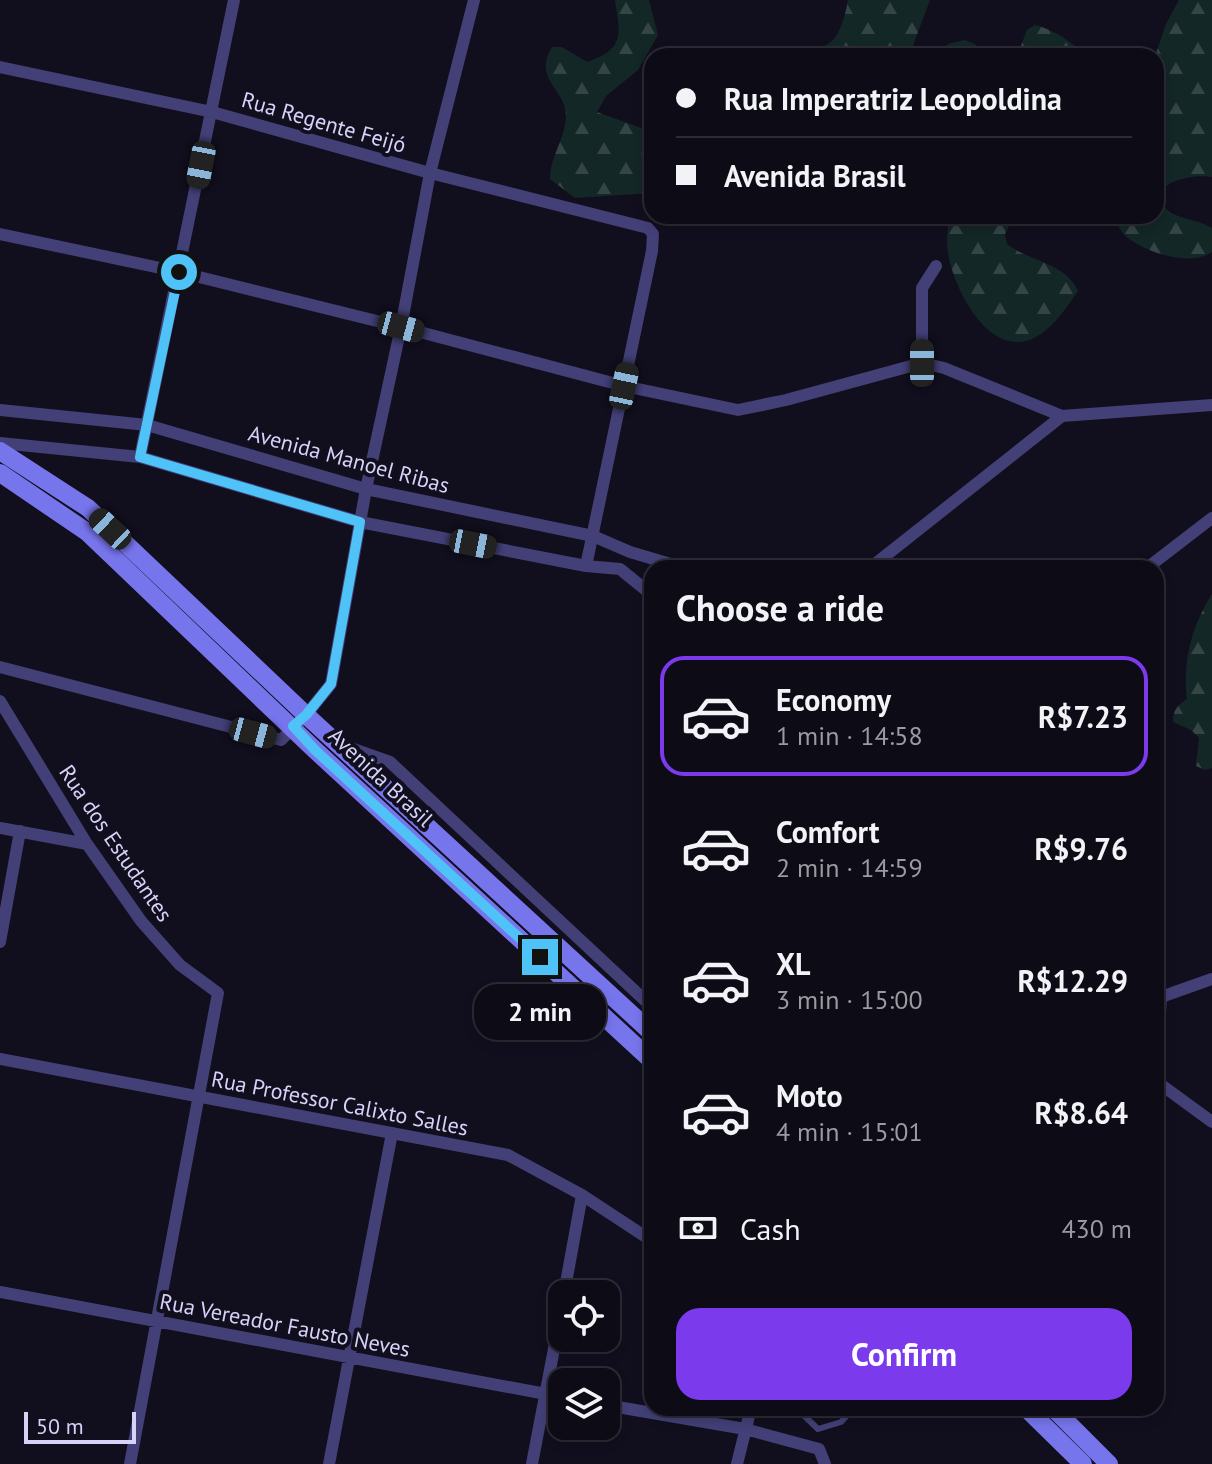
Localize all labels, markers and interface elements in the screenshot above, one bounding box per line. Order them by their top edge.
text: Rua Imperatriz Leopoldina [724,79,1062,118]
street label: Rua Regente Feijó [238,85,410,159]
car [185,139,217,191]
text: Avenida Brasil [724,156,906,195]
route start [161,254,197,290]
car [375,309,427,345]
car [910,339,934,387]
car [607,360,641,412]
street label: Avenida Manoel Ribas [245,419,453,499]
car [84,504,136,554]
car [447,528,499,560]
text: Choose a ride [676,584,884,631]
icon: car [680,680,752,752]
text: Economy [776,680,891,719]
text: R$7.23 [1038,697,1128,736]
car [227,715,279,751]
text: 1 min · 14:58 [776,719,923,752]
street label: Avenida Brasil [323,721,440,833]
street label: Rua dos Estudantes [53,759,179,927]
icon: car [680,812,752,884]
text: Comfort [776,812,879,851]
text: R$9.76 [1035,829,1128,868]
text: 2 min · 14:59 [776,851,923,884]
route end [522,939,558,975]
icon: car [680,944,752,1016]
text: XL [776,944,810,983]
text: R$12.29 [1018,961,1128,1000]
text: 3 min · 15:00 [776,983,923,1016]
callout: 2 min [474,985,606,1041]
text: 2 min [508,995,572,1028]
street label: Rua Professor Calixto Salles [209,1064,471,1142]
icon: car [680,1076,752,1148]
text: Moto [776,1076,843,1115]
text: R$8.64 [1035,1093,1128,1132]
text: 4 min · 15:01 [776,1115,923,1148]
icon: cash [676,1206,720,1250]
text: Cash [740,1209,801,1248]
text: 430 m [1061,1212,1132,1245]
map controls [548,1280,620,1440]
button: locate [548,1280,620,1352]
street label: Rua Vereador Fausto Neves [157,1287,413,1363]
button: Confirm [676,1308,1132,1400]
button: layers [548,1368,620,1440]
scale bar [24,1408,136,1444]
text: 50 m [36,1412,84,1440]

